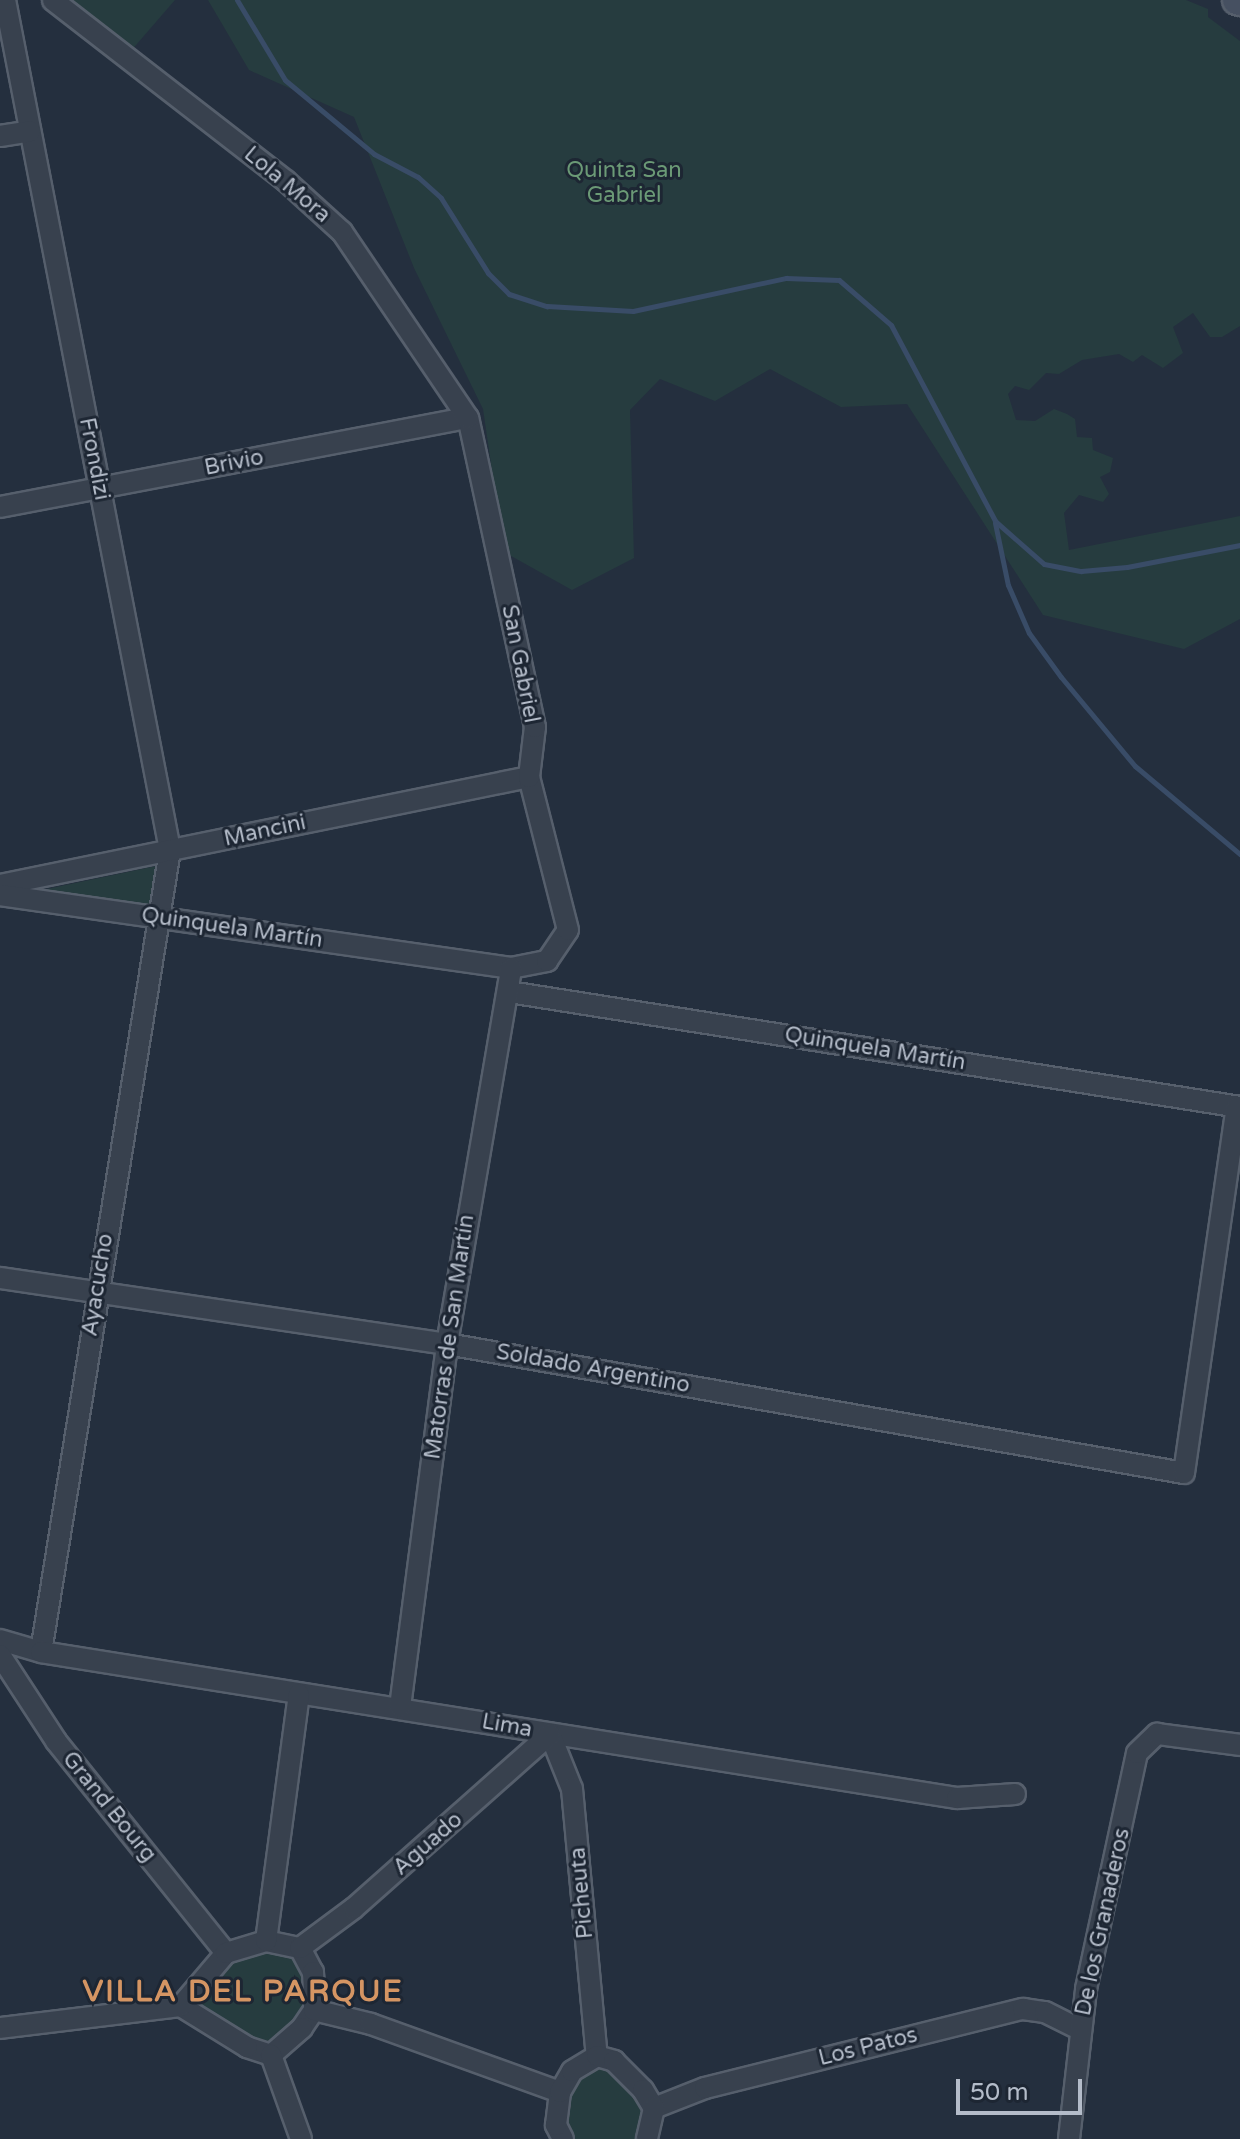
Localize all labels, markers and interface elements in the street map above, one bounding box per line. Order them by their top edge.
street label: Lola Mora [238,141,336,229]
park label: Quinta San Gabriel [566,157,682,208]
street label: Frondizi [73,416,115,502]
street label: Brivio [202,444,266,482]
street label: San Gabriel [496,603,544,725]
street label: Mancini [222,809,308,853]
street label: Quinquela Martín [140,902,324,954]
street label: Quinquela Martín [783,1022,967,1076]
street label: Matorras de San Martín [420,1213,480,1461]
street label: Ayacucho [77,1232,119,1338]
street label: Soldado Argentino [494,1339,692,1399]
street label: Lima [480,1709,534,1743]
street label: Grand Bourg [56,1746,162,1868]
street label: Aguado [388,1807,468,1881]
street label: De los Granaderos [1070,1826,1136,2018]
street label: Picheuta [565,1846,599,1940]
district label: VILLA DEL PARQUE [82,1974,404,2010]
street label: Los Patos [816,2022,920,2072]
scale bar [960,2063,1086,2113]
text: 50 m [970,2078,1028,2107]

